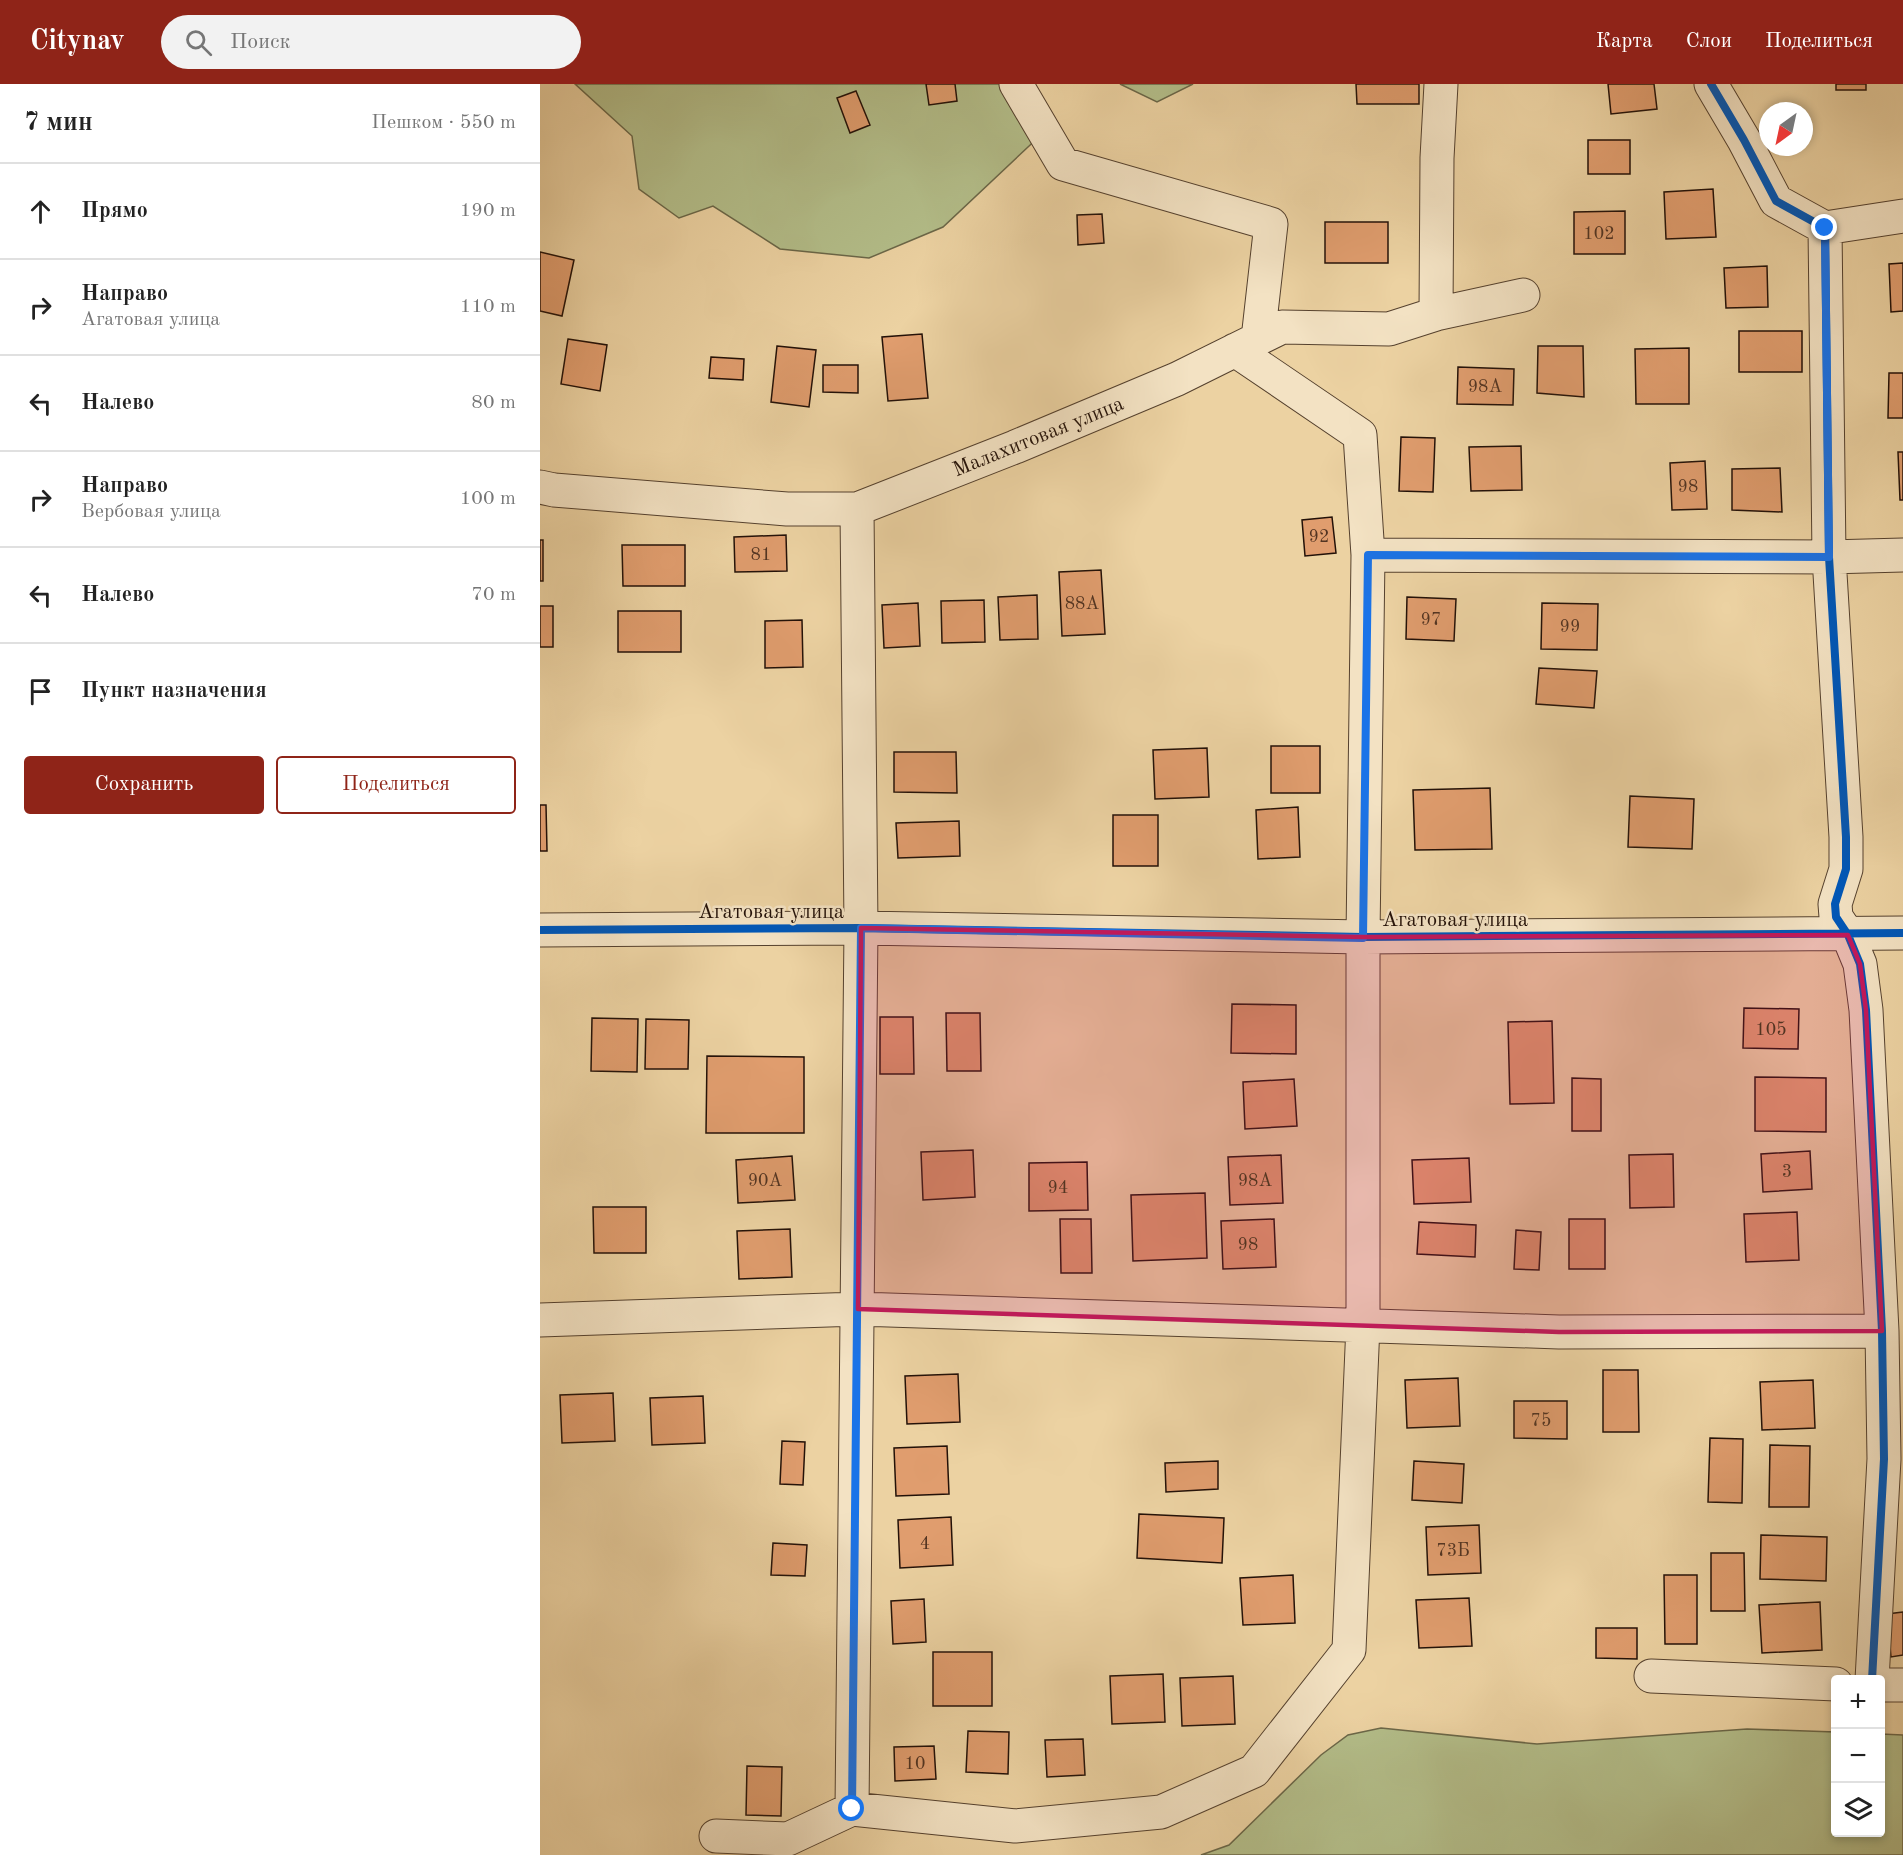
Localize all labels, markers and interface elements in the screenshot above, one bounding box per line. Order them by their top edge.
search box [161,15,581,69]
icon: search [182,26,215,59]
text: Citynav [30,28,125,56]
text: Поиск [230,31,291,53]
text: Карта [1596,31,1653,52]
text: Слои [1686,31,1732,52]
text: Поделиться [1765,31,1873,52]
north arrow [1759,102,1813,156]
text: 7 мин [24,110,93,136]
text: Пешком · 550 m [371,113,516,133]
icon: ahead [24,195,57,228]
text: Прямо [81,200,148,222]
text: 190 m [460,201,516,221]
route end [1811,214,1837,240]
house number: 102 [1583,225,1615,243]
text: Направо [81,283,168,305]
icon: right [24,291,57,324]
text: 110 m [460,297,516,317]
text: Агатовая улица [81,310,220,330]
house number: 98А [1468,378,1503,396]
icon: left [24,387,57,420]
text: Налево [81,392,154,414]
text: 80 m [471,393,516,413]
street label: Малахитовая улица [950,393,1127,481]
text: Направо [81,475,168,497]
house number: 98 [1678,478,1698,496]
icon: right [24,483,57,516]
text: 100 m [460,489,516,509]
text: Вербовая улица [81,502,221,522]
house number: 92 [1309,528,1329,546]
house number: 81 [751,546,771,564]
icon: left [24,579,57,612]
text: Налево [81,584,154,606]
text: 70 m [471,585,516,605]
house number: 88А [1065,595,1100,613]
house number: 97 [1421,611,1441,629]
house number: 99 [1560,618,1580,636]
icon: arrive [24,675,57,708]
text: Пункт назначения [81,680,267,702]
button: Сохранить [24,756,264,814]
button: Поделиться [276,756,516,814]
street label: Агатовая улица [698,902,844,923]
street label: Агатовая улица [1382,910,1528,931]
house number: 105 [1755,1021,1787,1039]
house number: 3 [1782,1163,1792,1181]
house number: 90А [748,1172,783,1190]
house number: 98А [1238,1172,1273,1190]
house number: 94 [1048,1179,1068,1197]
house number: 98 [1238,1236,1258,1254]
house number: 75 [1531,1412,1551,1430]
house number: 4 [920,1535,930,1553]
house number: 73Б [1436,1542,1470,1560]
map controls [1831,1675,1885,1837]
button: + [1831,1675,1885,1729]
button: − [1831,1729,1885,1783]
house number: 10 [905,1755,925,1773]
button: layers [1831,1783,1885,1837]
route start [838,1795,864,1821]

